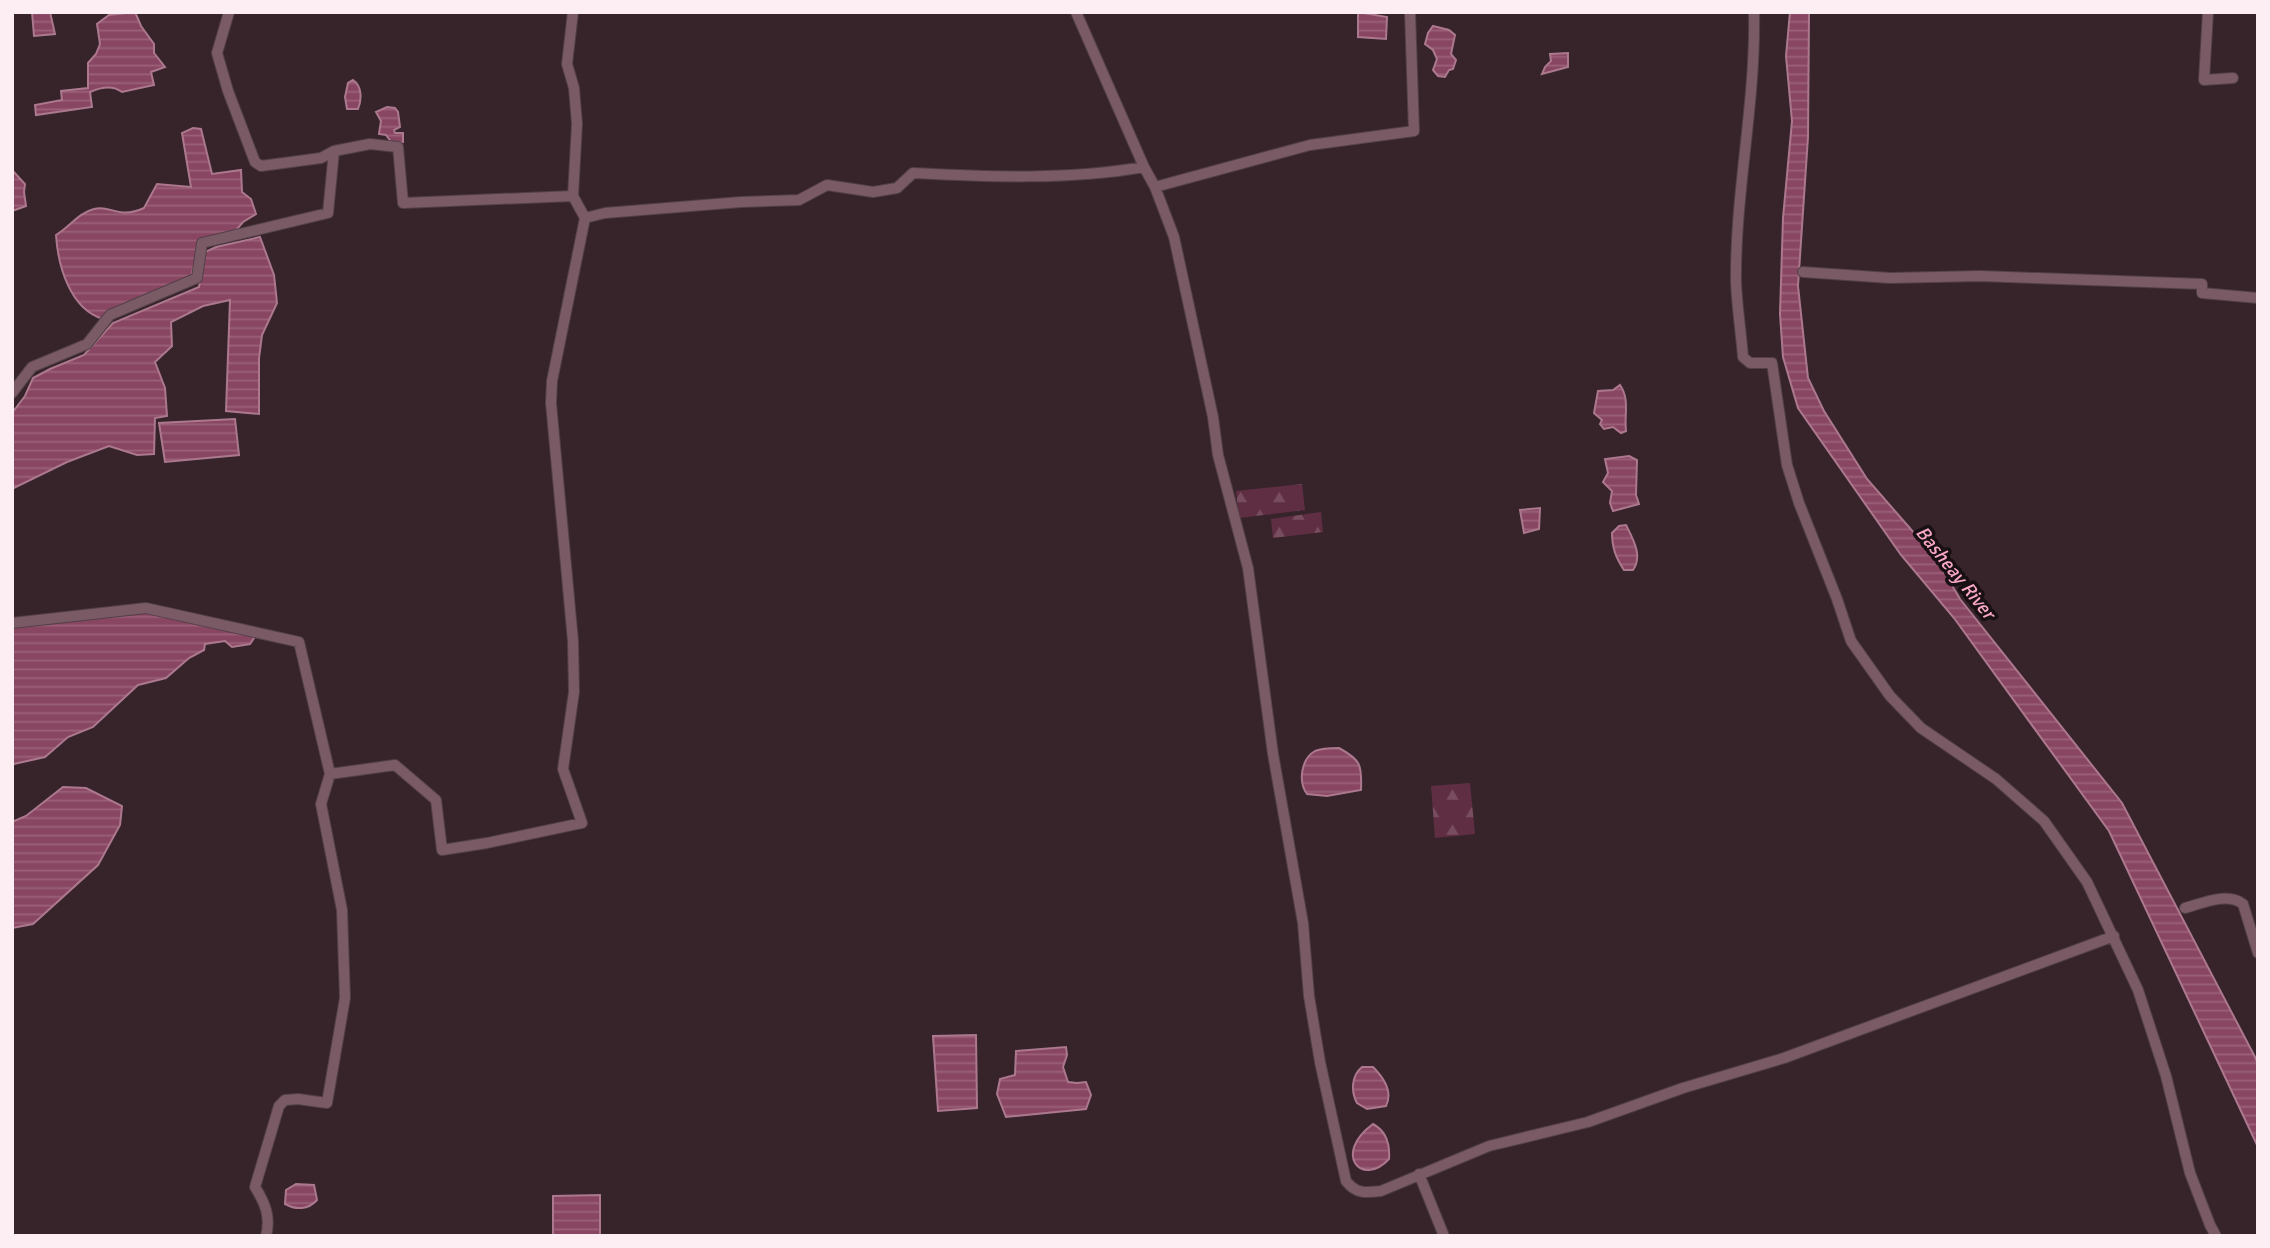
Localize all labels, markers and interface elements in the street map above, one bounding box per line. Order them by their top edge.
water label: Basheay River [1910,521,2002,626]

